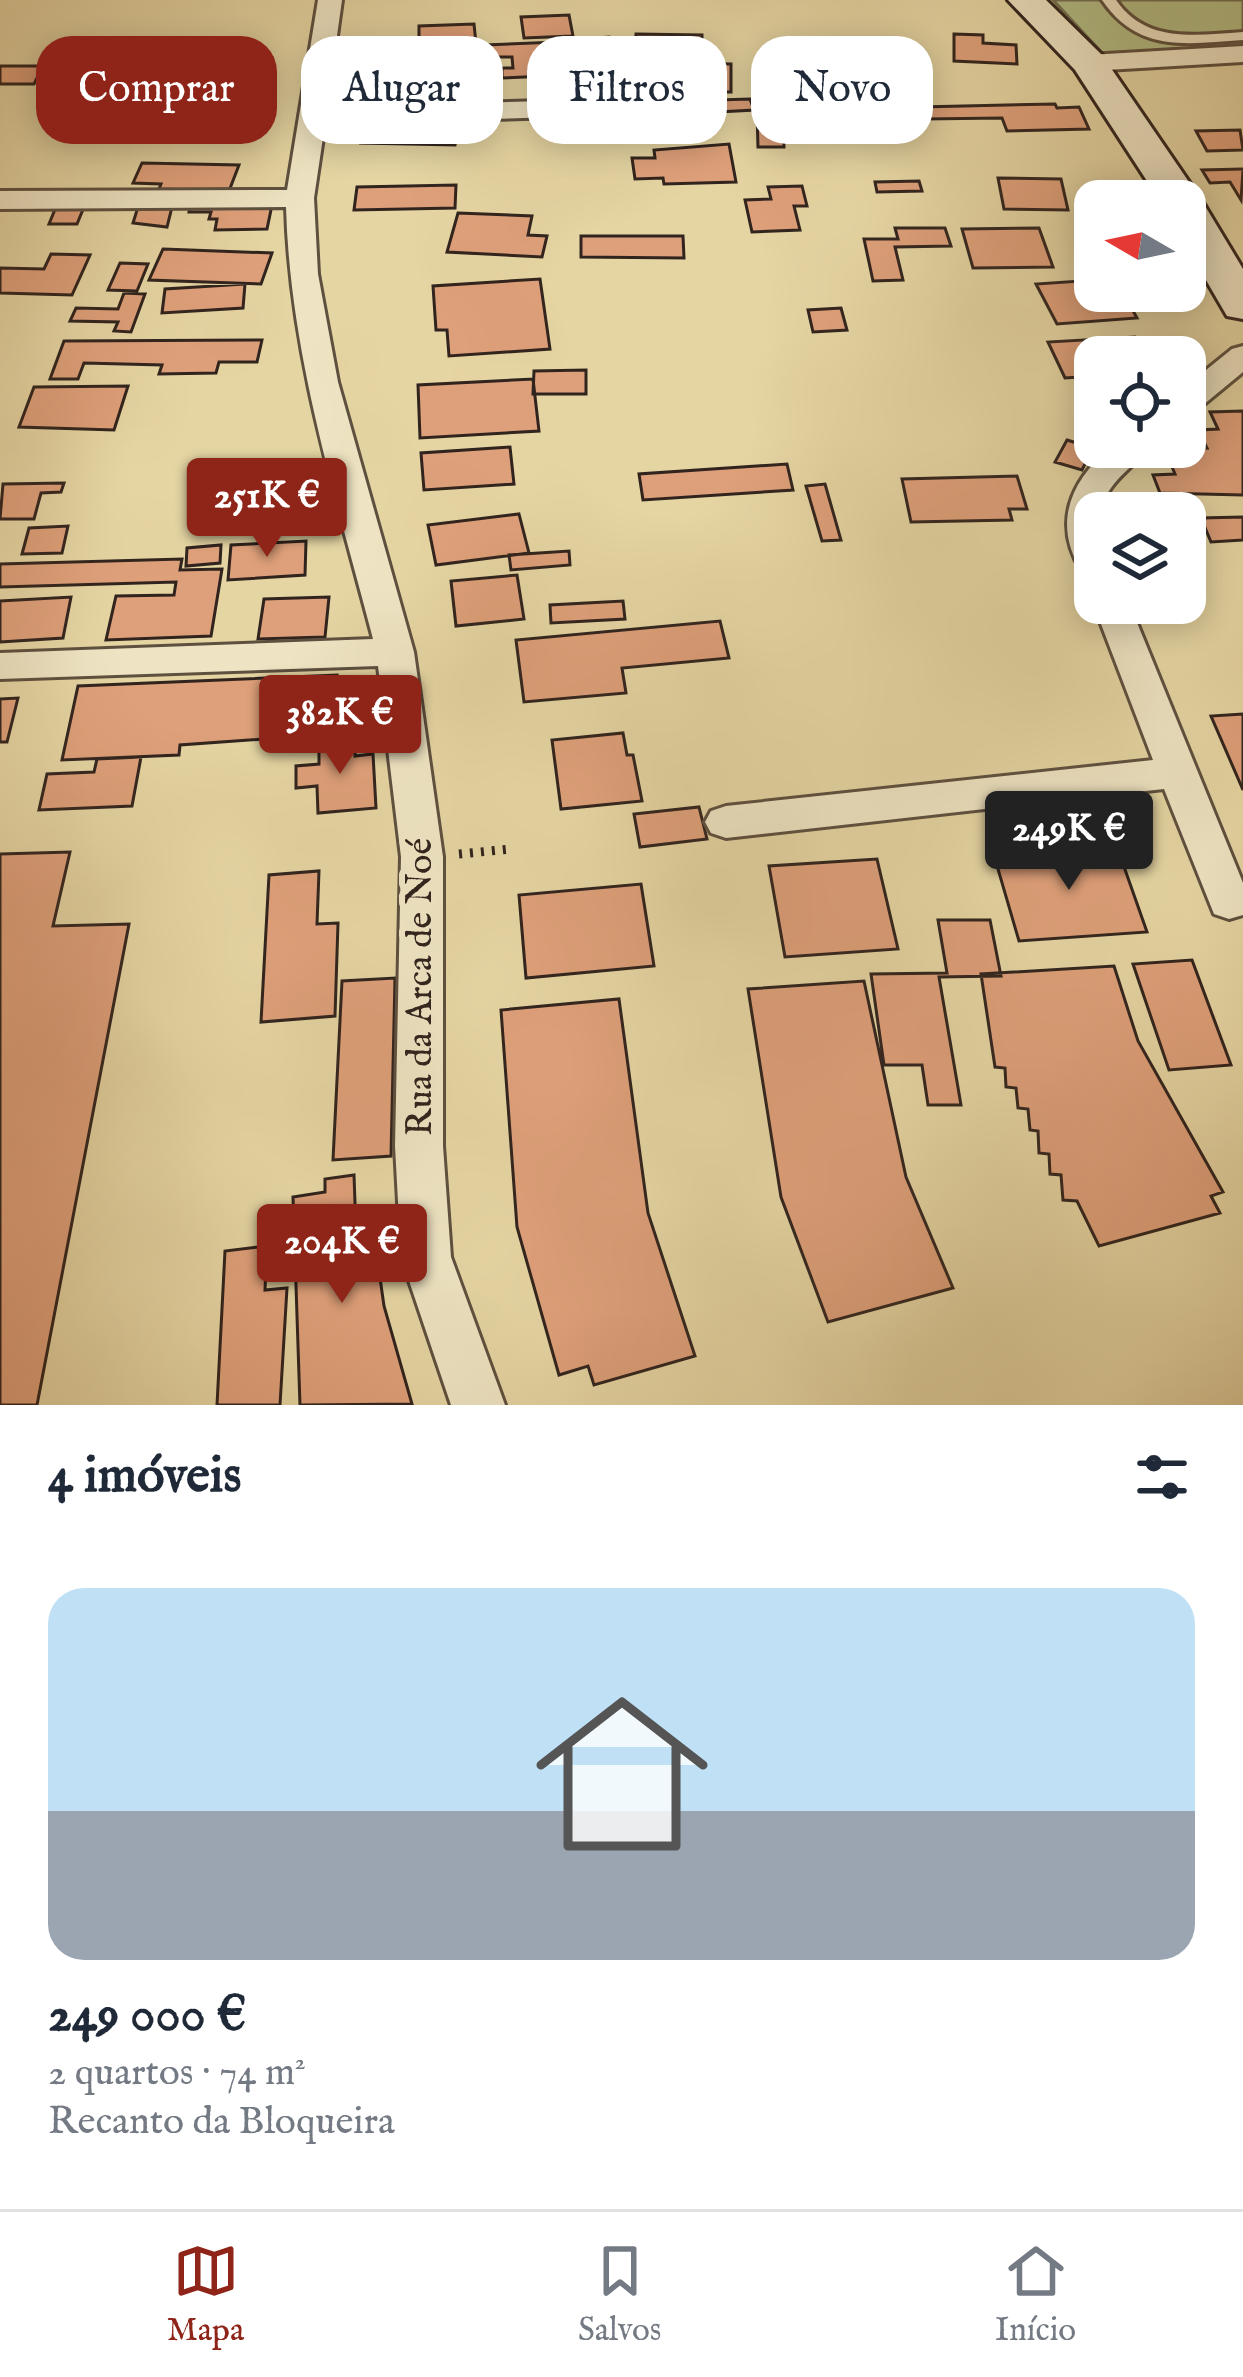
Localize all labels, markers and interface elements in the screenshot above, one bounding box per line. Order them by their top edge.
chip: Comprar [36,36,277,144]
chip: Alugar [301,36,503,144]
chip: Filtros [527,36,727,144]
chip: Novo [751,36,933,144]
north arrow [1074,180,1206,312]
map controls [1074,180,1206,624]
button: locate [1074,336,1206,468]
pin: 251K € [169,458,365,560]
text: 251K € [214,472,320,521]
button: layers [1074,492,1206,624]
pin: 382K € [242,675,438,777]
text: 382K € [286,689,394,738]
pin: 249K € [971,791,1167,893]
text: 249K € [1012,805,1126,854]
street label: Rua da Arca de Noé [398,838,444,1136]
pin: 204K € [244,1204,440,1306]
text: 204K € [284,1218,400,1267]
icon: filters [1129,1444,1195,1510]
text: 4 imóveis [48,1445,241,1510]
icon: home [514,1666,730,1882]
text: 249 000 € [48,1984,247,2049]
text: 2 quartos · 74 m² [48,2049,306,2098]
text: Recanto da Bloqueira [48,2098,395,2147]
tab: Mapa [167,2238,244,2352]
tab: Salvos [578,2238,661,2352]
tab: Início [995,2238,1076,2352]

